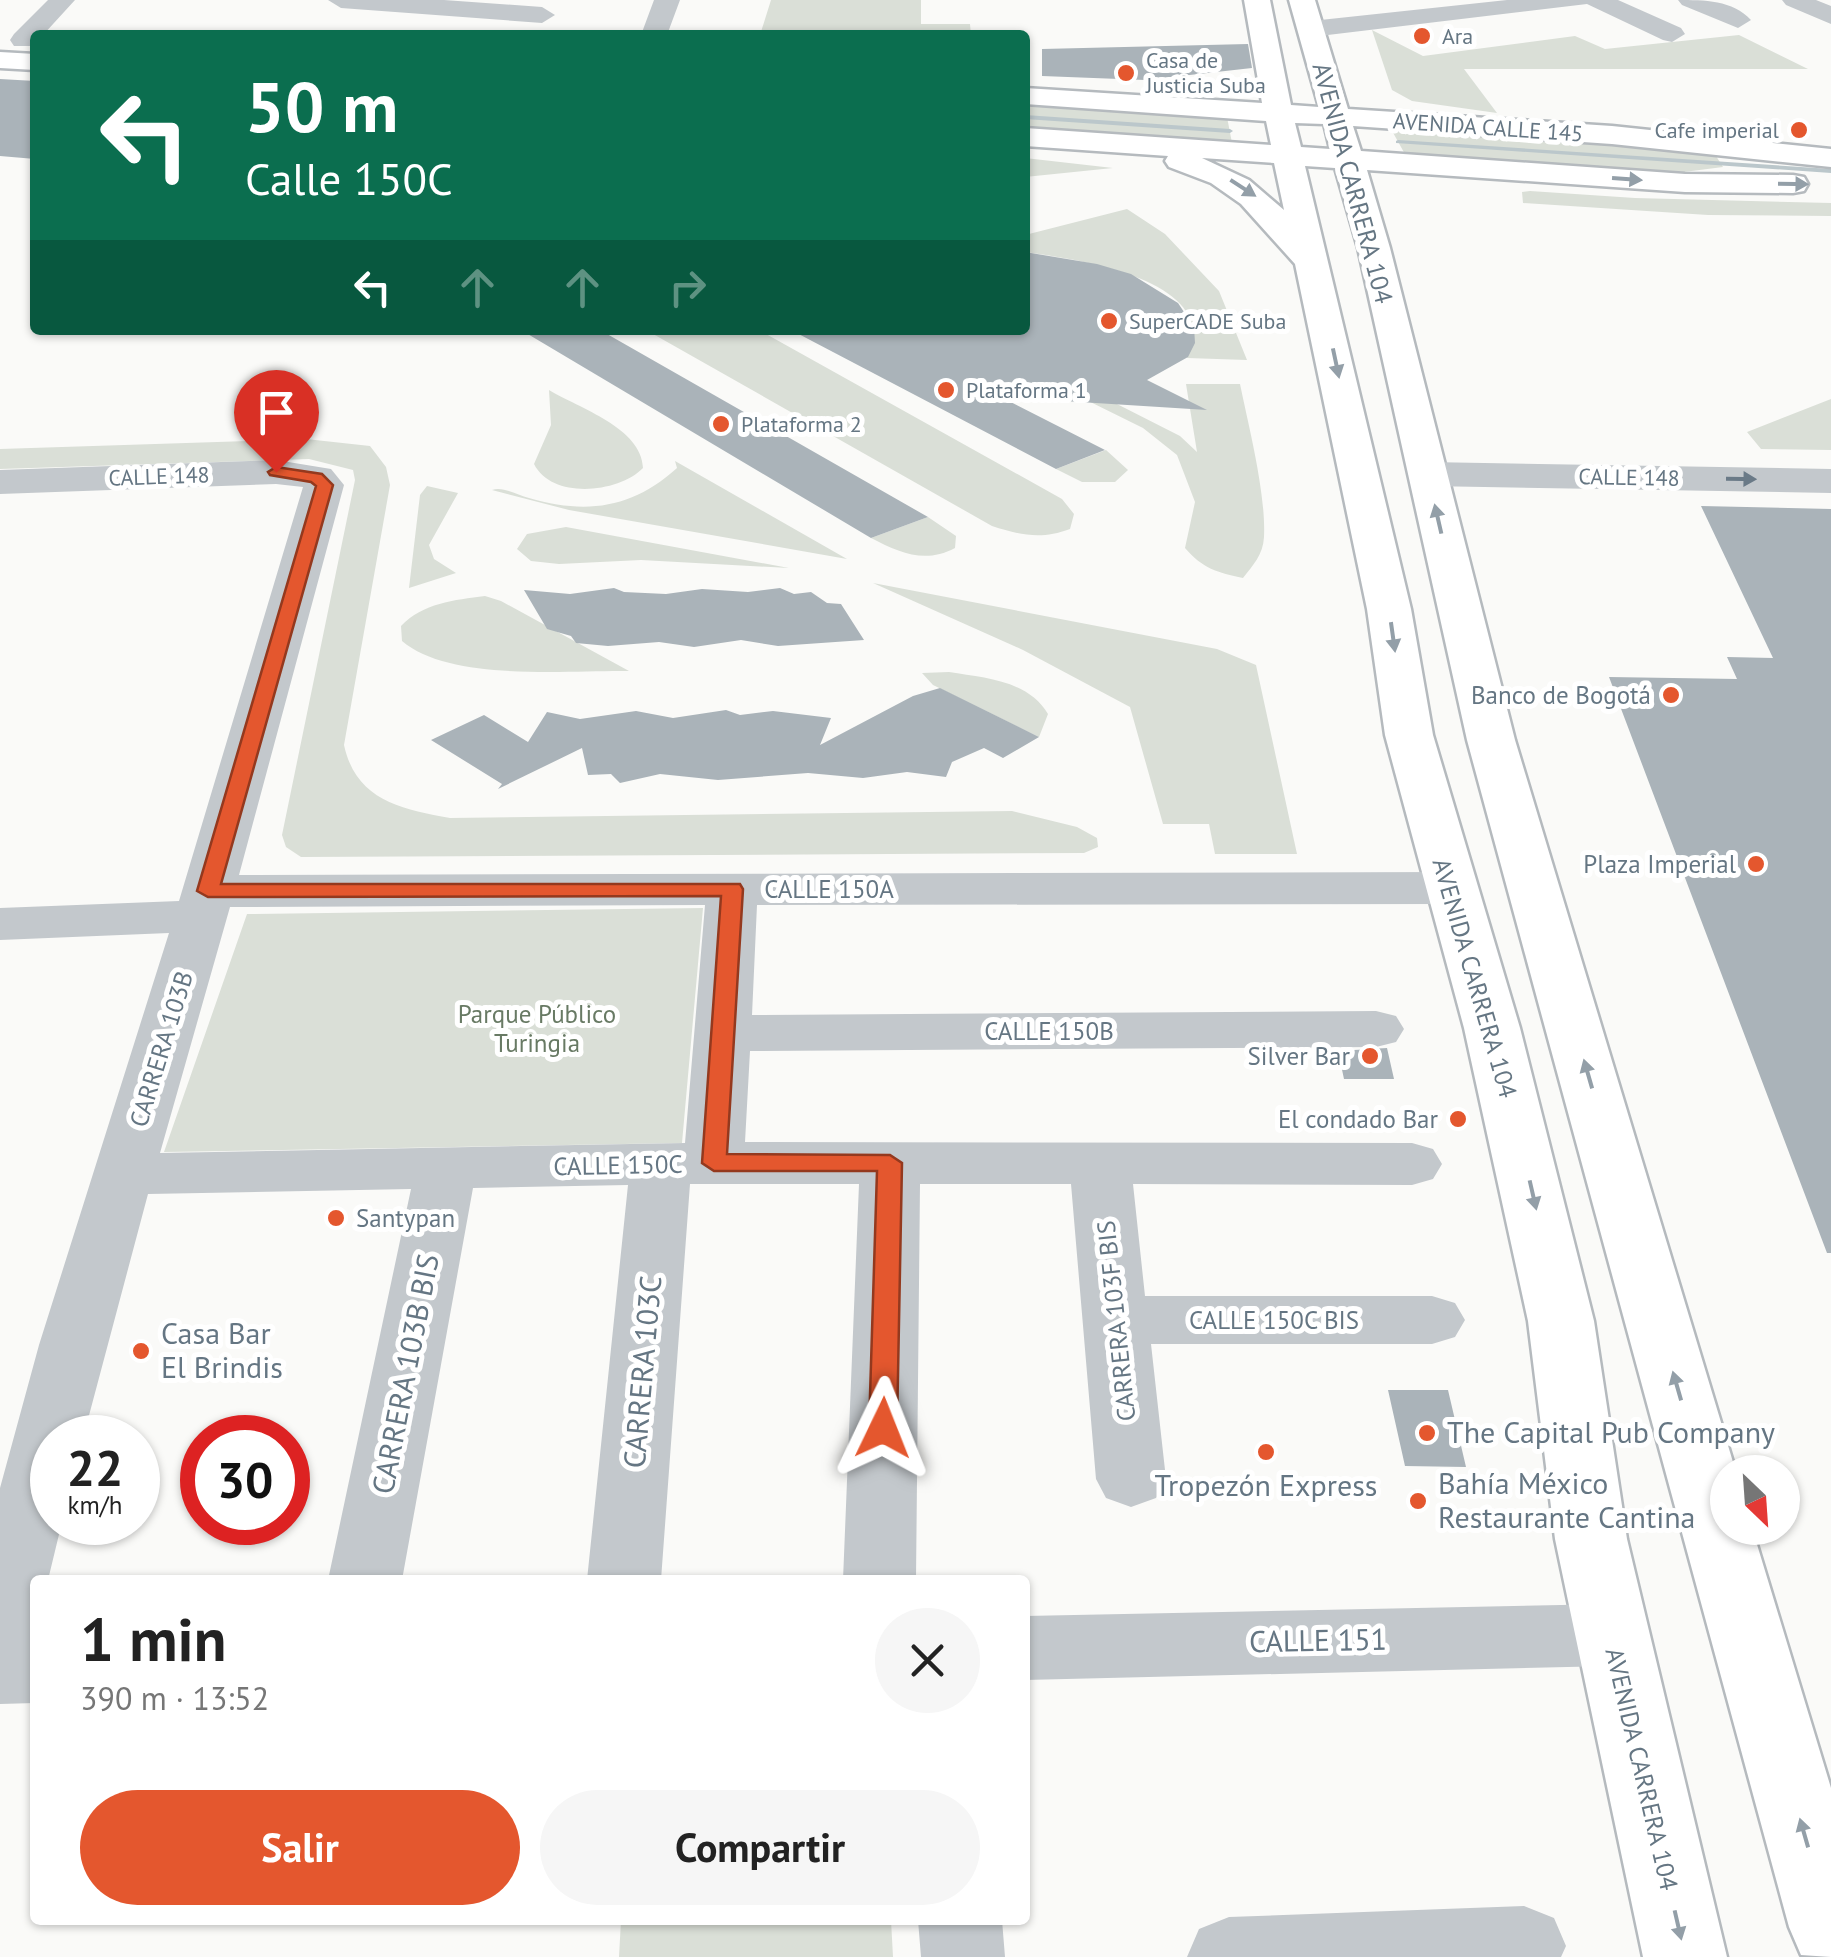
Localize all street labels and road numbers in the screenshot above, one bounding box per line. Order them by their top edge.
street label: AVENIDA CARRERA 104 [1305,59,1401,307]
street label: AVENIDA CALLE 145 [1392,106,1584,148]
street label: CALLE 148 [108,460,210,492]
street label: CALLE 148 [1578,462,1680,492]
street label: AVENIDA CARRERA 104 [1425,854,1525,1102]
street label: CALLE 150A [764,873,894,905]
street label: CARRERA 103B [122,967,200,1131]
street label: CALLE 150B [984,1015,1114,1047]
street label: CALLE 150C [553,1148,683,1182]
street label: CARRERA 103F BIS [1090,1219,1142,1423]
street label: CARRERA 103B BIS [362,1250,447,1497]
street label: CARRERA 103C [614,1274,669,1470]
street label: CALLE 150C BIS [1189,1304,1359,1336]
street label: CALLE 151 [1249,1619,1387,1660]
street label: AVENIDA CARRERA 104 [1599,1645,1686,1894]

